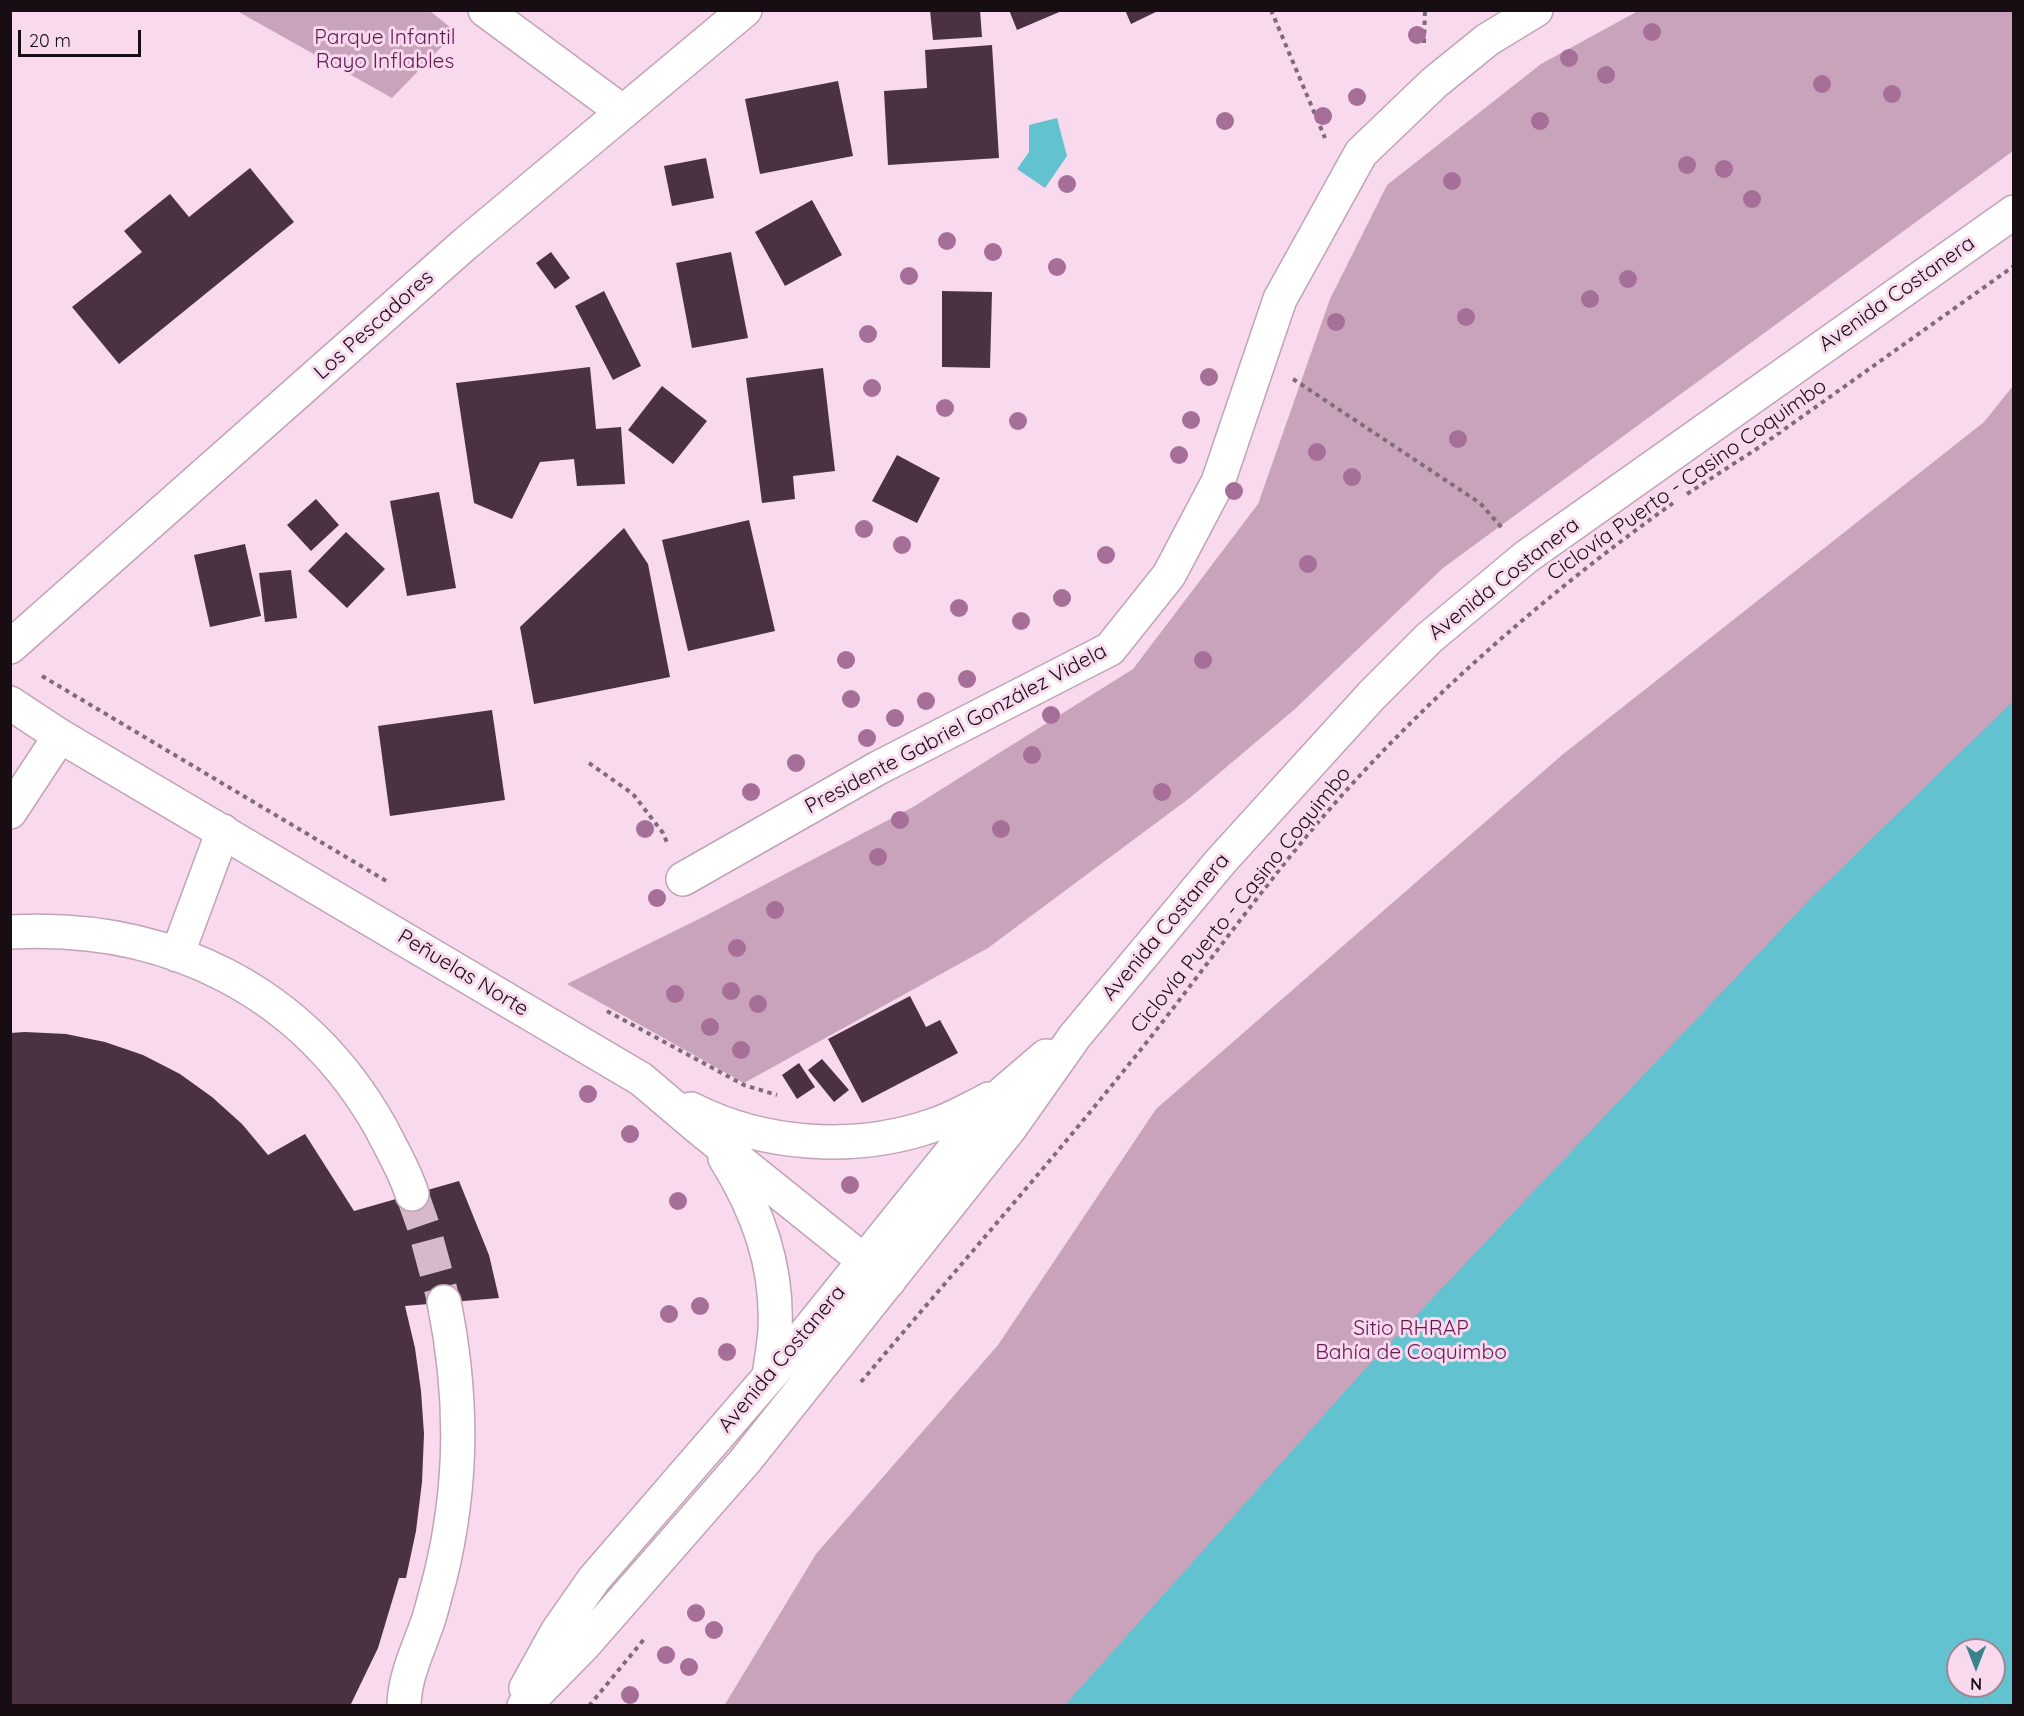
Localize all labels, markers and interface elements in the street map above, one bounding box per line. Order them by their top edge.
scale bar [21,18,144,56]
park label: Parque Infantil Rayo Inflables [314,25,456,75]
text: 20 m [29,29,71,52]
street label: Avenida Costanera [1814,231,1980,357]
street label: Los Pescadores [309,265,439,385]
street label: Ciclovía Puerto - Casino Coquimbo [1542,373,1832,587]
street label: Avenida Costanera [1424,512,1584,646]
street label: Presidente Gabriel González Videla [801,639,1111,819]
street label: Ciclovía Puerto - Casino Coquimbo [1126,762,1356,1038]
street label: Avenida Costanera [1097,848,1235,1006]
street label: Peñuelas Norte [393,924,533,1022]
street label: Avenida Costanera [713,1280,851,1438]
park label: Sitio RHRAP Bahía de Coquimbo [1315,1316,1507,1366]
north arrow [1946,1638,2006,1698]
text: N [1970,1674,1982,1694]

